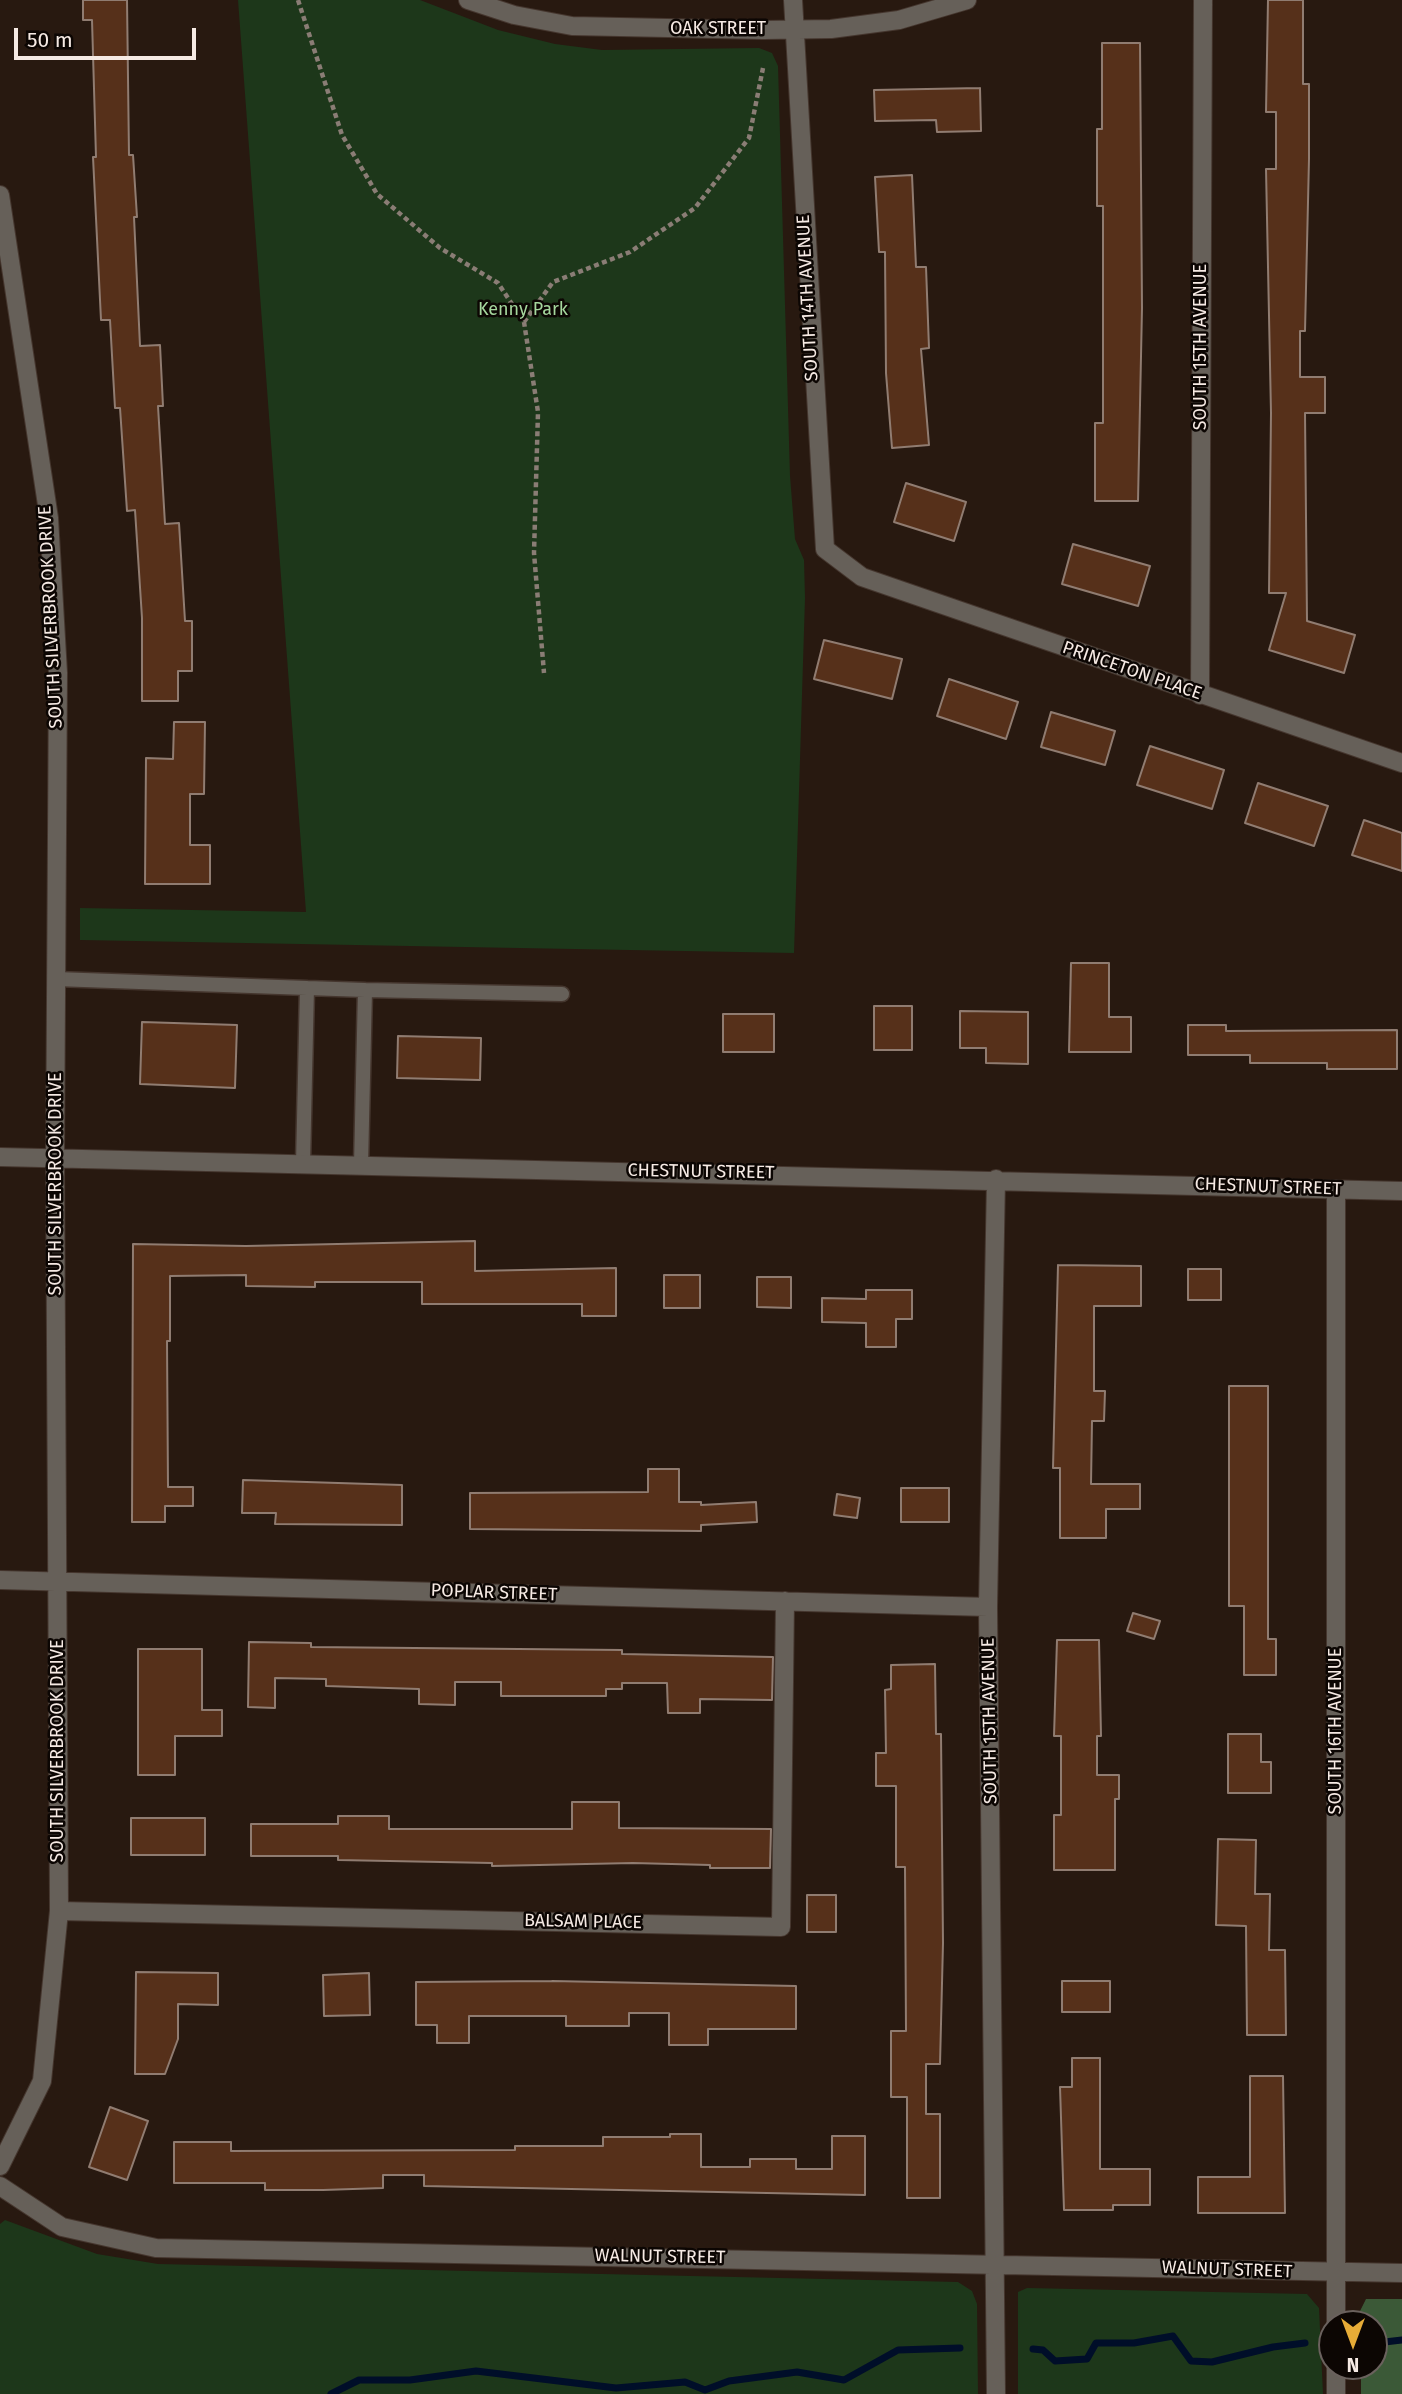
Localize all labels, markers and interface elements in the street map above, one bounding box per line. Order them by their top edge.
scale bar [18,14,200,58]
street label: OAK STREET [670,18,766,40]
text: 50 m [27,27,73,53]
street label: SOUTH 14TH AVENUE [793,214,823,382]
street label: SOUTH 15TH AVENUE [1190,264,1212,430]
park label: Kenny Park [478,299,568,321]
street label: SOUTH SILVERBROOK DRIVE [34,505,68,729]
street label: PRINCETON PLACE [1059,637,1205,705]
street label: SOUTH SILVERBROOK DRIVE [45,1072,67,1296]
street label: CHESTNUT STREET [627,1160,775,1184]
street label: CHESTNUT STREET [1194,1174,1342,1200]
street label: POPLAR STREET [430,1580,558,1606]
street label: SOUTH 15TH AVENUE [978,1638,1002,1804]
street label: SOUTH SILVERBROOK DRIVE [47,1639,69,1863]
street label: SOUTH 16TH AVENUE [1325,1648,1347,1814]
street label: BALSAM PLACE [524,1910,642,1934]
street label: WALNUT STREET [595,2245,725,2269]
street label: WALNUT STREET [1161,2257,1293,2283]
north arrow [1318,2310,1388,2380]
text: N [1347,2353,1359,2376]

